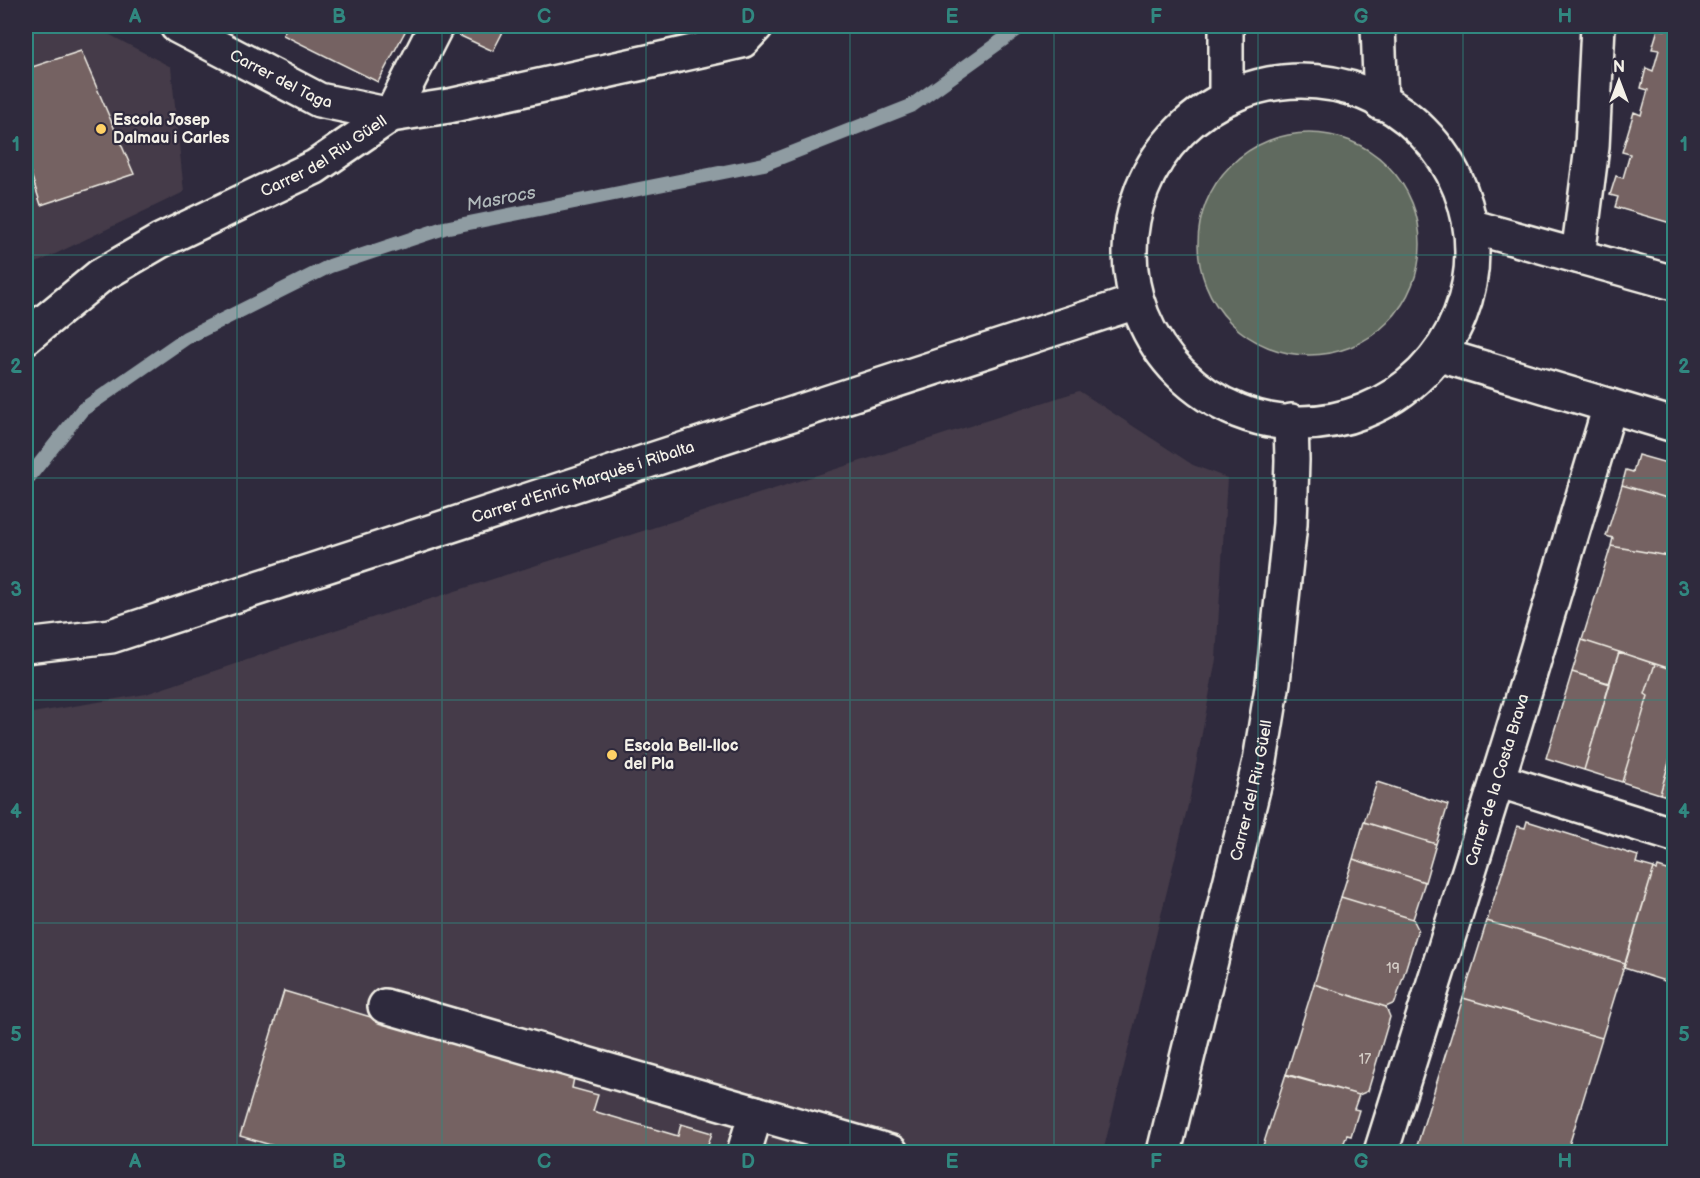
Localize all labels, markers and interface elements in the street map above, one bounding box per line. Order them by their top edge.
text: A [128,5,142,29]
text: B [332,5,346,29]
text: C [537,5,551,29]
text: D [741,5,755,29]
text: E [946,5,959,29]
text: F [1150,5,1162,29]
text: G [1354,5,1369,29]
text: H [1558,5,1572,29]
street label: Carrer del Taga [226,46,334,112]
north arrow [1589,51,1649,111]
text: N [1613,58,1625,77]
place label: Escola Josep Dalmau i Carles [113,111,230,148]
street label: Carrer del Riu Güell [258,111,390,201]
marker: Escola Josep Dalmau i Carles [94,122,108,136]
text: 1 [12,133,20,157]
text: 1 [1680,133,1688,157]
water label: Masrocs [465,182,537,216]
text: 2 [10,355,22,379]
text: 2 [1678,355,1690,379]
street label: Carrer d'Enric Marquès i Ribalta [469,437,697,527]
text: 3 [10,578,22,602]
text: 3 [1678,578,1690,602]
street label: Carrer de la Costa Brava [1462,691,1533,868]
street label: Carrer del Riu Güell [1226,719,1276,863]
place label: Escola Bell-lloc del Pla [624,737,739,774]
marker: Escola Bell-lloc del Pla [605,748,619,762]
text: 4 [10,800,22,824]
text: 4 [1678,800,1690,824]
house number: 19 [1386,960,1400,977]
text: 5 [10,1023,22,1047]
text: 5 [1678,1023,1690,1047]
house number: 17 [1359,1051,1371,1068]
text: A [128,1150,142,1174]
text: B [332,1150,346,1174]
text: C [537,1150,551,1174]
text: D [741,1150,755,1174]
text: E [946,1150,959,1174]
text: F [1150,1150,1162,1174]
text: G [1354,1150,1369,1174]
text: H [1558,1150,1572,1174]

